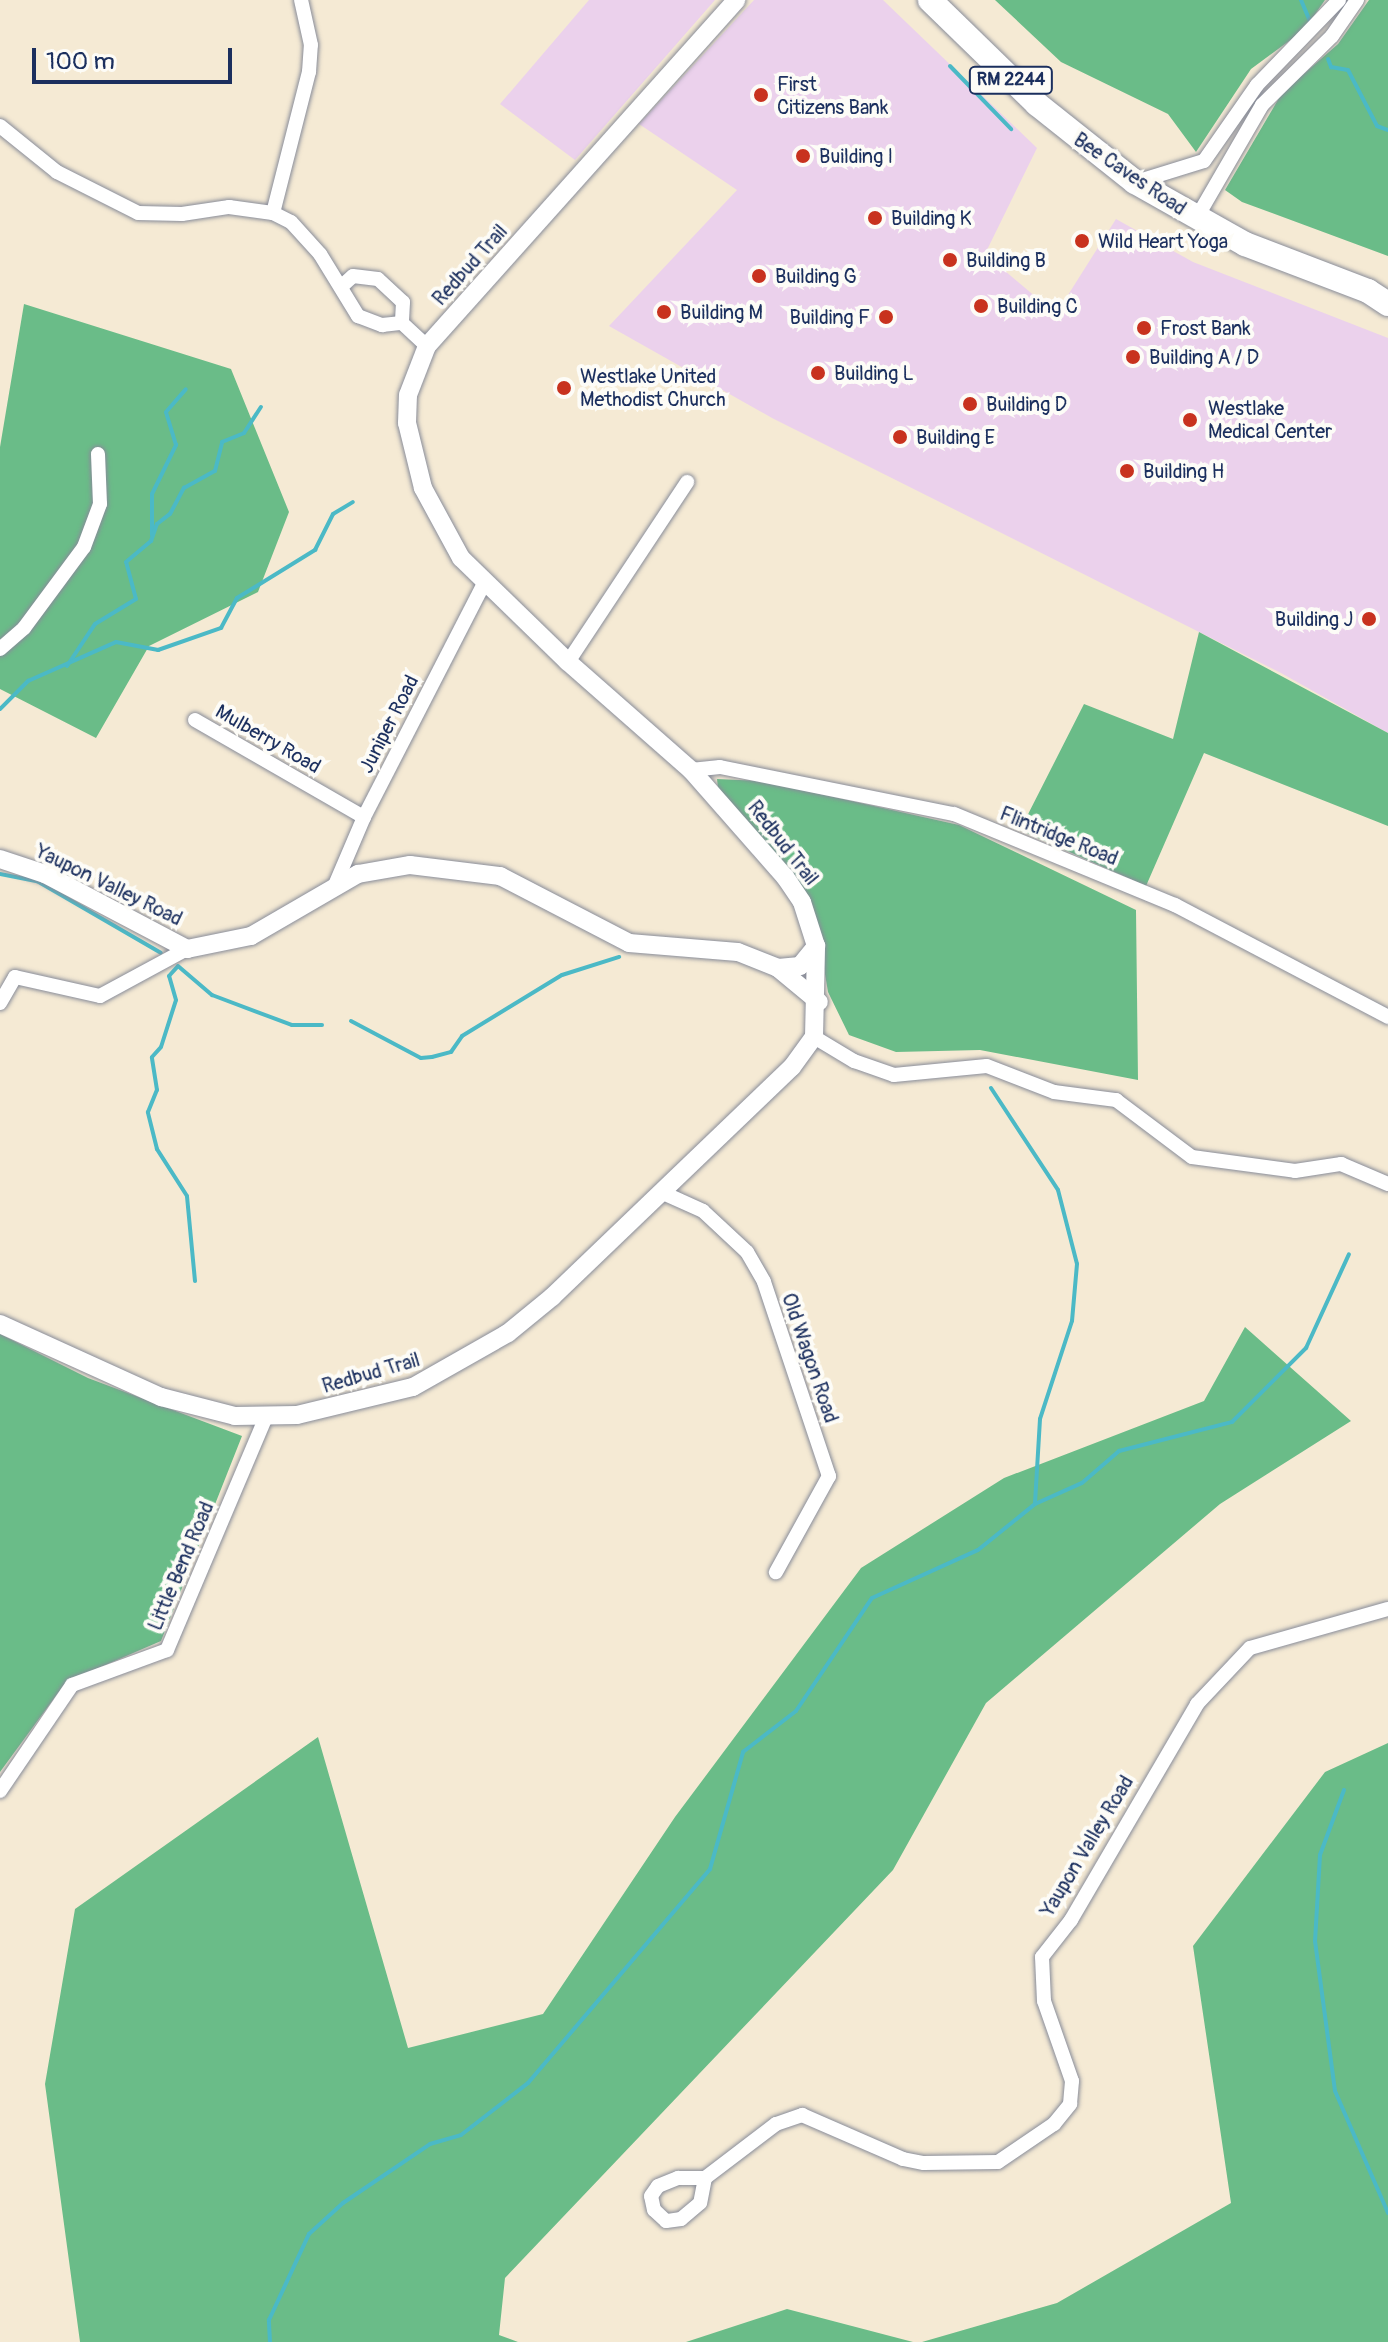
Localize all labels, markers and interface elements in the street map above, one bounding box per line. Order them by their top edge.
scale bar [36,32,236,82]
text: 100 m [46,47,115,76]
road number: RM 2244 [967,66,1055,94]
place label: First Citizens Bank [777,72,888,119]
marker: First Citizens Bank [752,86,770,104]
street label: Bee Caves Road [1069,128,1191,220]
place label: Building I [819,144,893,168]
marker: Building I [794,147,812,165]
place label: Building K [891,206,972,230]
marker: Building K [866,209,884,227]
street label: Redbud Trail [427,220,513,310]
place label: Wild Heart Yoga [1098,229,1228,253]
marker: Wild Heart Yoga [1073,232,1091,250]
place label: Building B [966,248,1046,272]
marker: Building B [941,251,959,269]
place label: Building G [775,264,857,288]
marker: Building G [750,267,768,285]
place label: Building C [997,294,1078,318]
marker: Building C [972,297,990,315]
place label: Building M [680,300,763,324]
marker: Building M [655,303,673,321]
place label: Building F [789,305,870,329]
marker: Building F [877,308,895,326]
place label: Frost Bank [1160,316,1251,340]
marker: Frost Bank [1135,319,1153,337]
place label: Building A / D [1149,345,1259,369]
marker: Building A / D [1124,348,1142,366]
place label: Building L [834,361,914,385]
place label: Westlake United Methodist Church [580,364,726,411]
marker: Building L [809,364,827,382]
marker: Westlake United Methodist Church [555,379,573,397]
place label: Building D [986,392,1067,416]
marker: Building D [961,395,979,413]
place label: Westlake Medical Center [1208,396,1332,443]
marker: Westlake Medical Center [1179,409,1201,431]
place label: Building E [916,425,995,449]
marker: Building E [891,428,909,446]
place label: Building H [1143,459,1224,483]
marker: Building H [1118,462,1136,480]
place label: Building J [1275,607,1353,631]
marker: Building J [1360,610,1378,628]
street label: Juniper Road [354,671,424,777]
street label: Mulberry Road [211,699,325,779]
street label: Redbud Trail [743,796,823,890]
street label: Flintridge Road [996,801,1122,871]
street label: Yaupon Valley Road [32,839,186,931]
street label: Old Wagon Road [777,1290,843,1426]
street label: Redbud Trail [319,1348,423,1398]
street label: Little Bend Road [143,1498,219,1634]
street label: Yaupon Valley Road [1035,1771,1139,1921]

